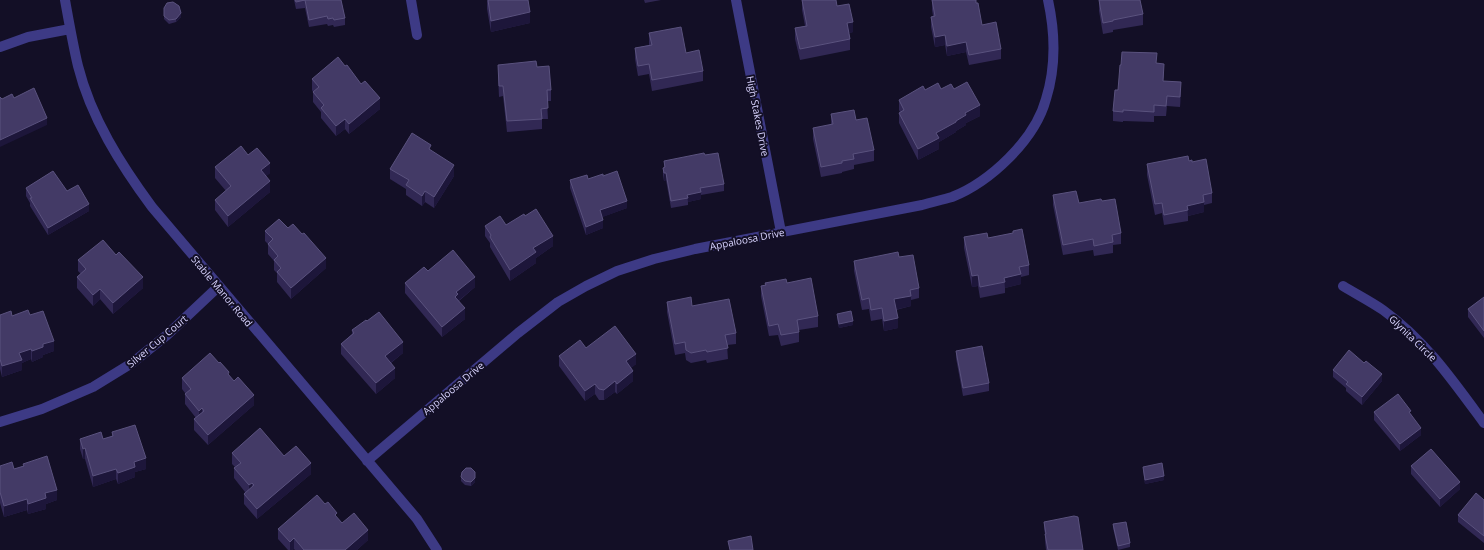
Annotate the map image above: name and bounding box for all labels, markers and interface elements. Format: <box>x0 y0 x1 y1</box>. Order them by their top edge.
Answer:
street label: High Stakes Drive <box>743 75 773 158</box>
street label: Appaloosa Drive <box>708 225 786 253</box>
street label: Stable Manor Road <box>188 253 256 329</box>
street label: Silver Cup Court <box>124 311 191 370</box>
street label: Glynita Circle <box>1386 312 1440 364</box>
street label: Appaloosa Drive <box>419 358 487 418</box>

